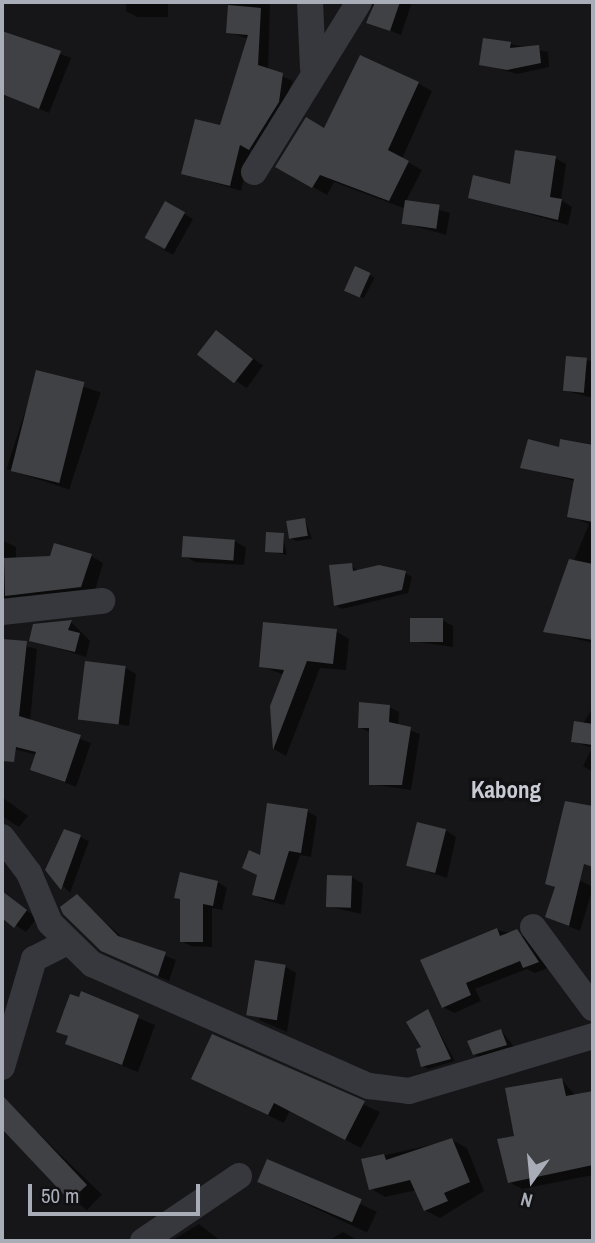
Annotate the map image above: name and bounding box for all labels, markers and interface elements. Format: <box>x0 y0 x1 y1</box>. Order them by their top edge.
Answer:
district label: Kabong <box>471 776 541 804</box>
north arrow <box>497 1145 567 1215</box>
scale bar <box>32 1170 203 1214</box>
text: 50 m <box>41 1181 79 1210</box>
text: N <box>518 1186 535 1214</box>

